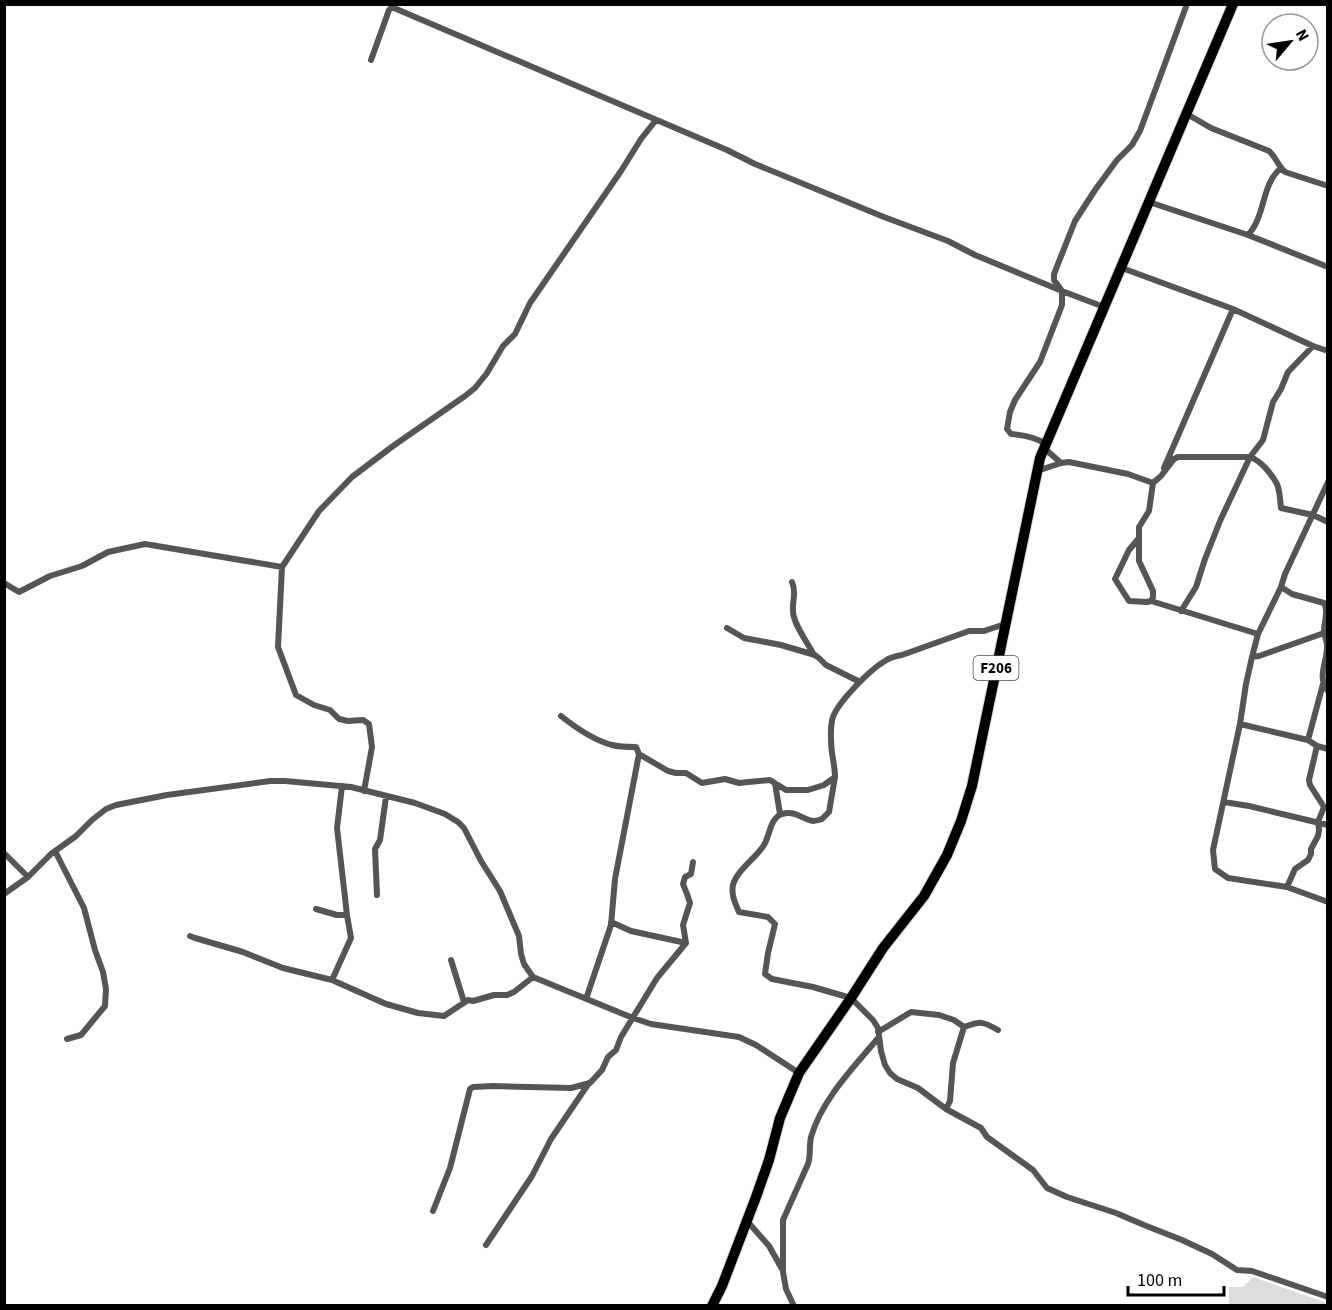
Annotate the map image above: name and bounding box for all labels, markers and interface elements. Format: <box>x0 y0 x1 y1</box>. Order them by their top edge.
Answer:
north arrow <box>1260 12 1320 72</box>
text: N <box>1290 25 1314 45</box>
road number: F206 <box>974 656 1018 680</box>
scale bar <box>1128 1259 1224 1297</box>
text: 100 m <box>1137 1268 1182 1293</box>

